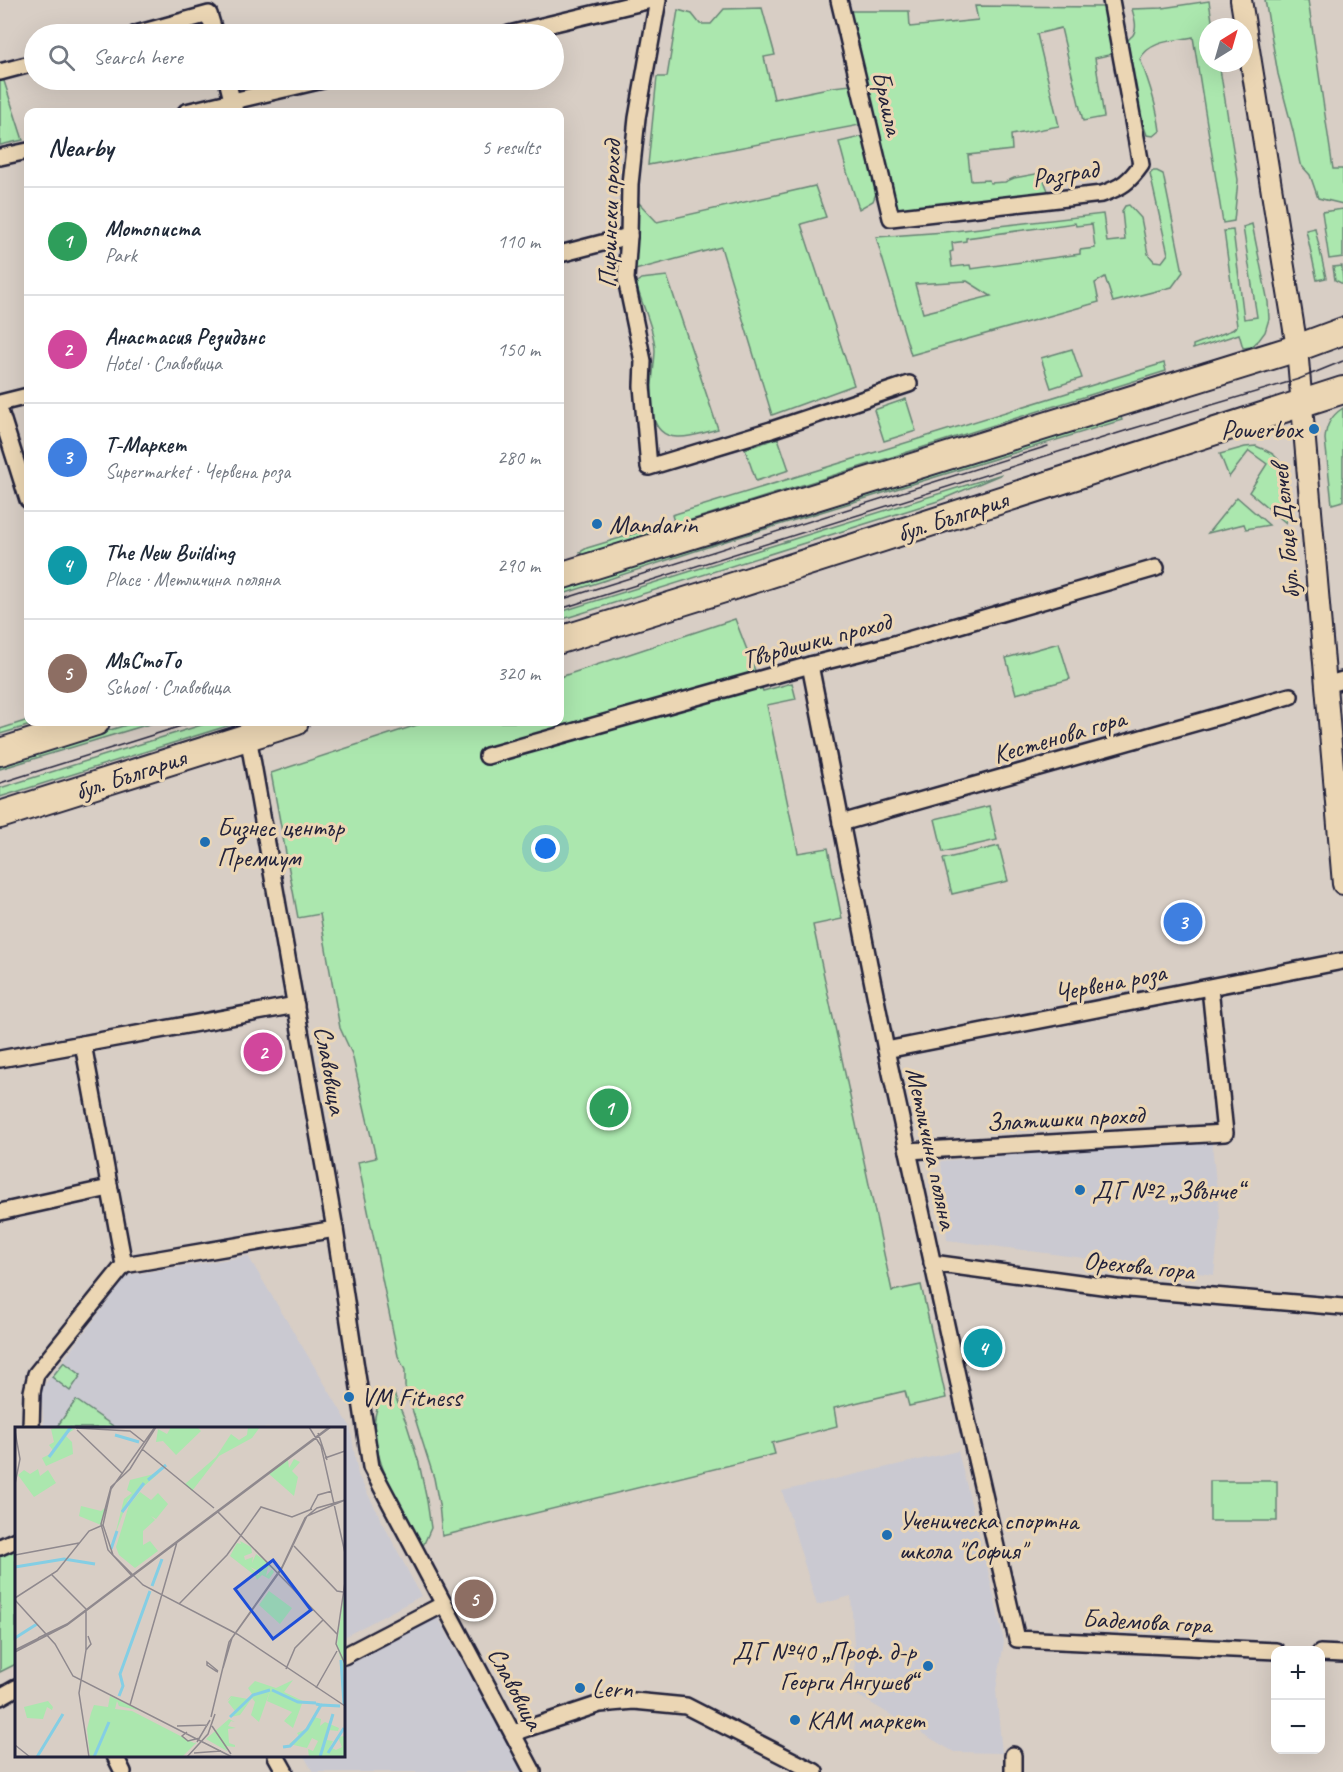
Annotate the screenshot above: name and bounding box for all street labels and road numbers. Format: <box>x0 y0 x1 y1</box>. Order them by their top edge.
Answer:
street label: Браила <box>864 68 911 141</box>
street label: Пирински проход <box>590 137 629 288</box>
street label: Разград <box>1030 152 1103 195</box>
street label: бул. Гоце Делчев <box>1263 457 1308 600</box>
street label: бул. България <box>892 482 1014 550</box>
street label: Твърдишки проход <box>738 604 897 676</box>
street label: Кестенова гора <box>989 701 1131 771</box>
street label: бул. България <box>70 740 192 808</box>
street label: Червена роза <box>1052 955 1170 1009</box>
street label: Славовица <box>307 1023 355 1118</box>
street label: Метличина поляна <box>898 1064 965 1234</box>
street label: Златишки проход <box>985 1098 1147 1139</box>
street label: Орехова гора <box>1082 1243 1197 1288</box>
street label: Бадемова гора <box>1082 1602 1215 1641</box>
street label: Славовица <box>480 1641 552 1737</box>

